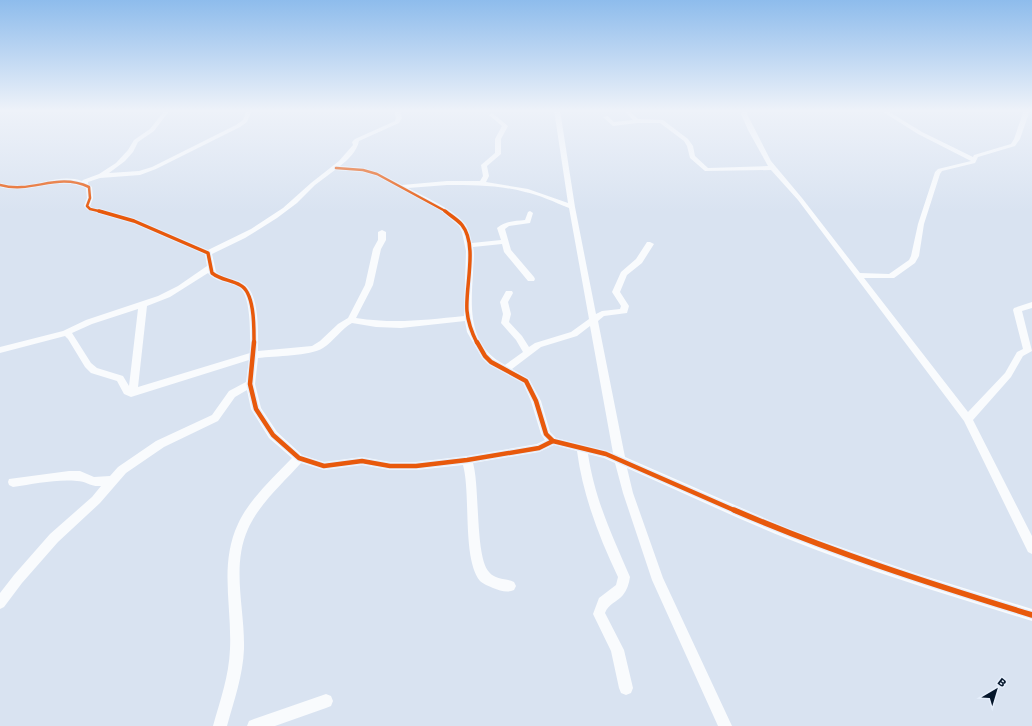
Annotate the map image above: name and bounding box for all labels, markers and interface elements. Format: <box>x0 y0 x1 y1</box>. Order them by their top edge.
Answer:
north arrow <box>976 670 1016 710</box>
text: B <box>995 675 1009 690</box>

